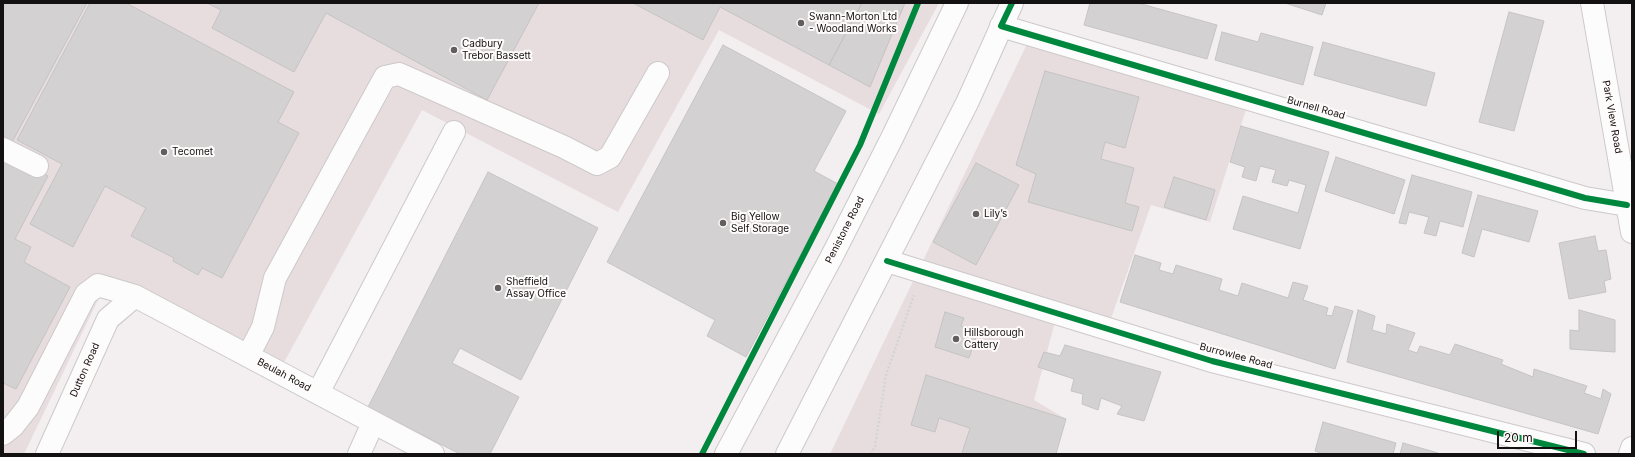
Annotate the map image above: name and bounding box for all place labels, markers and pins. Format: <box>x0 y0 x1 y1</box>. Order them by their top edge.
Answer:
place label: Swann-Morton Ltd - Woodland Works <box>809 11 897 34</box>
marker: Swann-Morton Ltd - Woodland Works <box>796 18 806 28</box>
place label: Cadbury Trebor Bassett <box>462 38 531 62</box>
marker: Cadbury Trebor Bassett <box>449 45 459 55</box>
place label: Tecomet <box>172 146 213 158</box>
marker: Tecomet <box>159 147 169 157</box>
place label: Lily’s <box>984 208 1007 220</box>
marker: Lily’s <box>971 209 981 219</box>
place label: Big Yellow Self Storage <box>731 211 789 234</box>
marker: Big Yellow Self Storage <box>718 218 728 228</box>
place label: Sheffield Assay Office <box>506 276 566 300</box>
marker: Sheffield Assay Office <box>493 283 503 293</box>
place label: Hillsborough Cattery <box>964 327 1024 350</box>
marker: Hillsborough Cattery <box>951 334 961 344</box>

